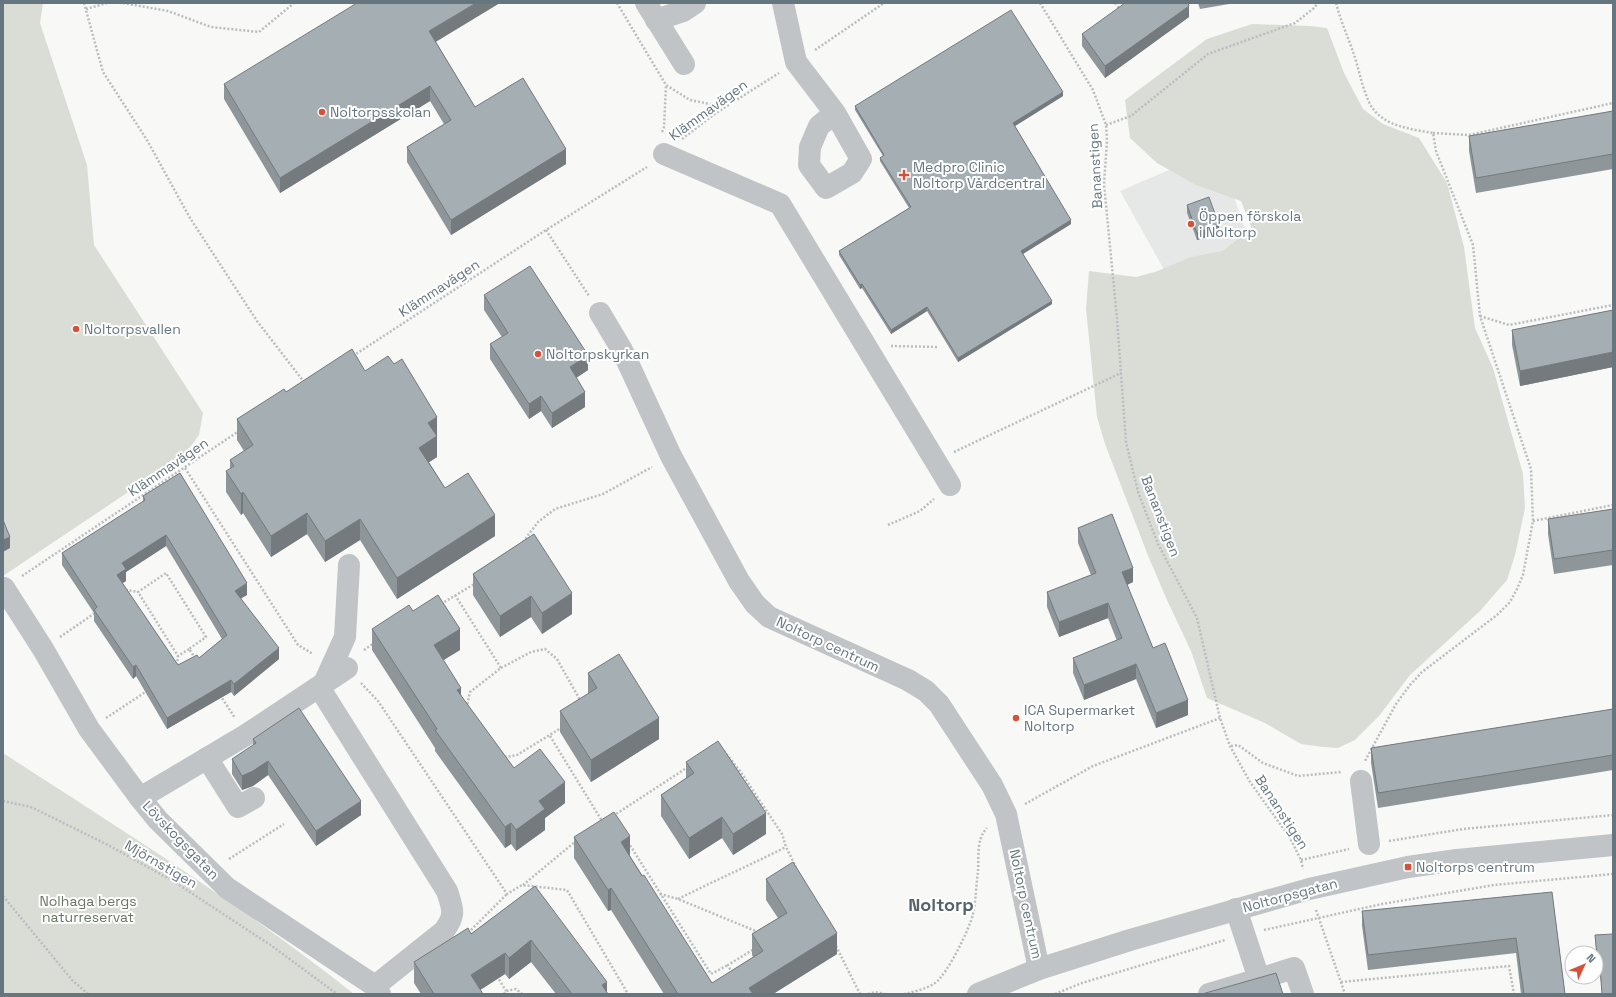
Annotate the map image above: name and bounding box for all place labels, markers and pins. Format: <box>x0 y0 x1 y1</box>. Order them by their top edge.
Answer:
place label: Noltorpsskolan <box>330 103 431 121</box>
marker: Noltorpsskolan <box>317 107 327 117</box>
place label: Medpro Clinic Noltorp Vårdcentral <box>913 158 1045 192</box>
marker: Medpro Clinic Noltorp Vårdcentral <box>898 169 910 181</box>
place label: Öppen förskola i Noltorp <box>1199 207 1301 241</box>
marker: Öppen förskola i Noltorp <box>1186 219 1196 229</box>
place label: Noltorpsvallen <box>84 320 181 338</box>
marker: Noltorpsvallen <box>71 324 81 334</box>
place label: Noltorpskyrkan <box>546 345 649 363</box>
marker: Noltorpskyrkan <box>533 349 543 359</box>
place label: ICA Supermarket Noltorp <box>1024 701 1135 735</box>
marker: ICA Supermarket Noltorp <box>1011 713 1021 723</box>
place label: Noltorps centrum <box>1416 858 1535 876</box>
marker: Noltorps centrum <box>1403 862 1413 872</box>

